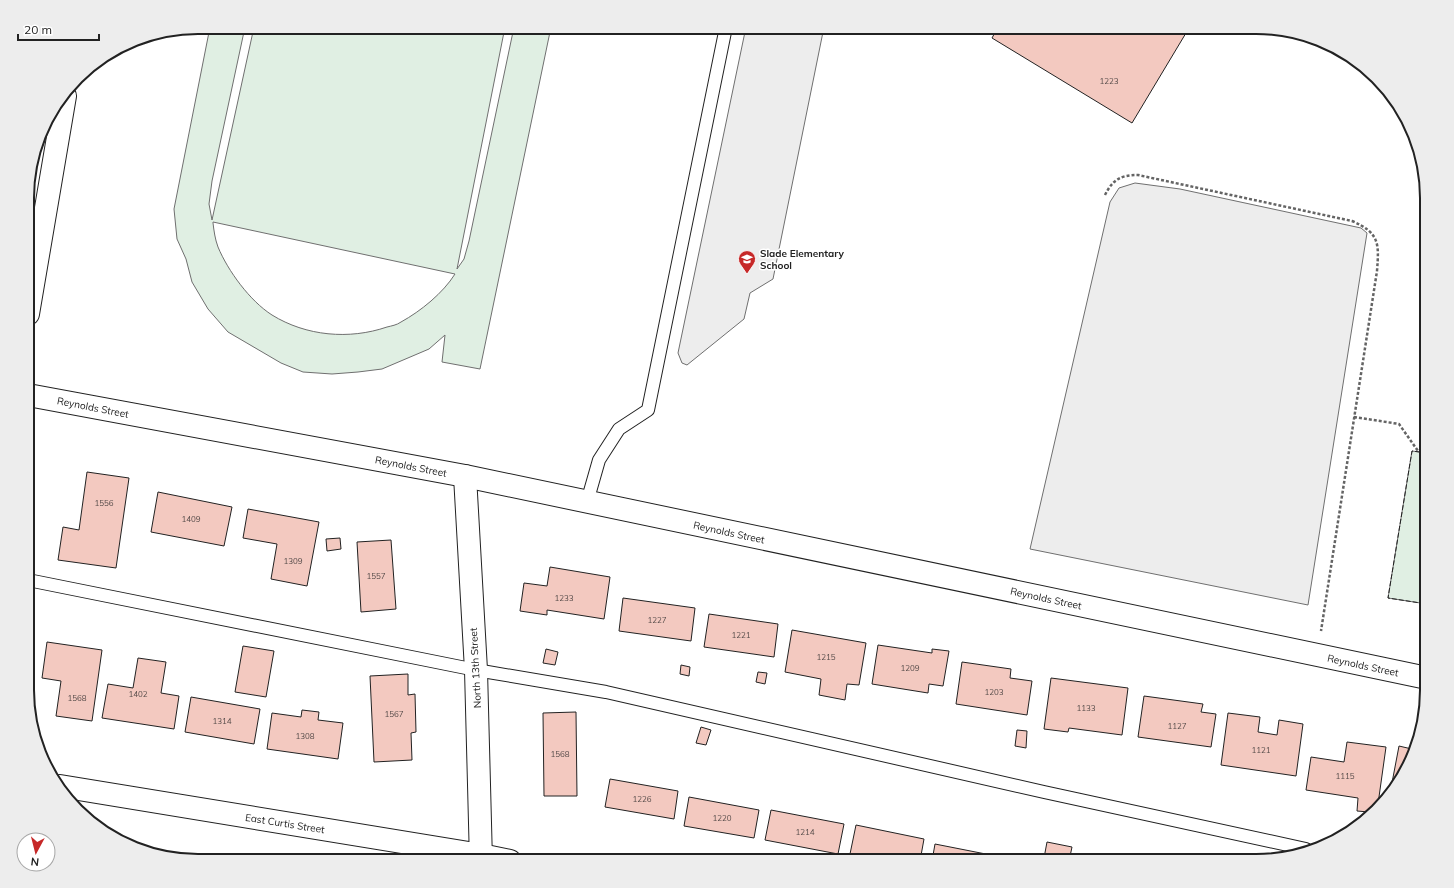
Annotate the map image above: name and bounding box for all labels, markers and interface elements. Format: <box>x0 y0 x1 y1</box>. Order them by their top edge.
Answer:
scale bar <box>18 16 99 42</box>
text: 20 m <box>24 22 52 37</box>
house number: 1223 <box>1099 76 1119 86</box>
place label: Slade Elementary School <box>760 247 844 272</box>
school or university icon: Slade Elementary School <box>737 249 757 274</box>
street label: Reynolds Street <box>56 394 130 421</box>
street label: Reynolds Street <box>374 453 448 480</box>
house number: 1556 <box>94 498 114 508</box>
house number: 1409 <box>181 514 201 524</box>
street label: Reynolds Street <box>692 519 766 547</box>
house number: 1309 <box>283 556 303 566</box>
house number: 1557 <box>366 571 386 581</box>
street label: Reynolds Street <box>1009 585 1083 613</box>
house number: 1233 <box>554 593 574 603</box>
house number: 1227 <box>647 615 667 625</box>
street label: North 13th Street <box>467 627 484 709</box>
house number: 1221 <box>731 630 751 640</box>
house number: 1215 <box>816 652 836 662</box>
street label: Reynolds Street <box>1326 652 1400 680</box>
house number: 1209 <box>900 663 920 673</box>
house number: 1203 <box>984 687 1004 697</box>
house number: 1402 <box>128 689 148 699</box>
house number: 1568 <box>67 693 87 703</box>
house number: 1133 <box>1076 703 1096 713</box>
house number: 1567 <box>384 709 404 719</box>
house number: 1314 <box>212 716 232 726</box>
house number: 1127 <box>1167 721 1187 731</box>
house number: 1308 <box>295 731 315 741</box>
house number: 1121 <box>1251 745 1271 755</box>
house number: 1568 <box>550 749 570 759</box>
house number: 1115 <box>1335 771 1355 781</box>
house number: 1226 <box>632 794 652 804</box>
street label: East Curtis Street <box>244 811 326 836</box>
house number: 1220 <box>712 813 732 823</box>
house number: 1214 <box>795 827 815 837</box>
north arrow <box>16 832 56 872</box>
text: N <box>30 854 40 869</box>

